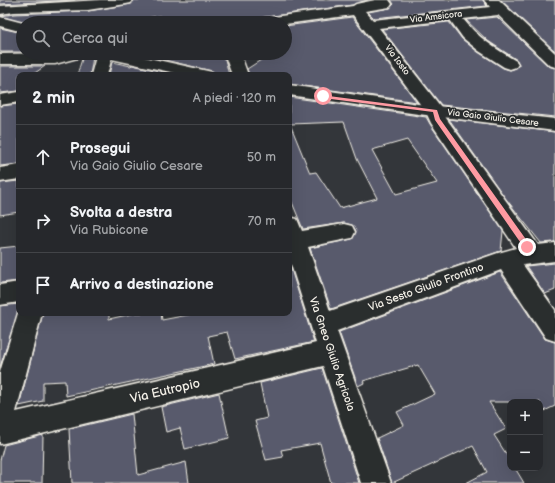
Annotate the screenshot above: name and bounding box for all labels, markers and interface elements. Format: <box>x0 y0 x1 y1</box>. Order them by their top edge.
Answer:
street label: Via Amsicora <box>409 8 463 26</box>
search box <box>16 16 292 60</box>
icon: search <box>30 27 52 49</box>
text: Cerca qui <box>62 29 128 48</box>
street label: Via Iosto <box>382 43 412 77</box>
route start <box>314 87 332 105</box>
text: 2 min <box>32 88 75 108</box>
text: A piedi · 120 m <box>193 90 276 106</box>
street label: Via Gaio Giulio Cesare <box>447 107 540 129</box>
text: Prosegui <box>70 139 130 158</box>
icon: ahead <box>32 146 54 168</box>
text: 50 m <box>247 149 276 165</box>
text: Via Gaio Giulio Cesare <box>70 158 203 174</box>
text: Svolta a destra <box>70 203 172 222</box>
icon: right <box>32 210 54 232</box>
text: 70 m <box>248 213 276 229</box>
text: Via Rubicone <box>70 222 148 238</box>
route end <box>518 238 536 256</box>
street label: Via Sesto Giulio Frontino <box>367 260 485 314</box>
icon: arrive <box>32 274 54 296</box>
text: Arrivo a destinazione <box>70 275 214 294</box>
street label: Via Gneo Giulio Agricola <box>306 295 358 413</box>
street label: Via Eutropio <box>129 375 201 407</box>
map controls <box>507 399 543 471</box>
button: + <box>507 399 543 435</box>
button: − <box>507 435 543 471</box>

